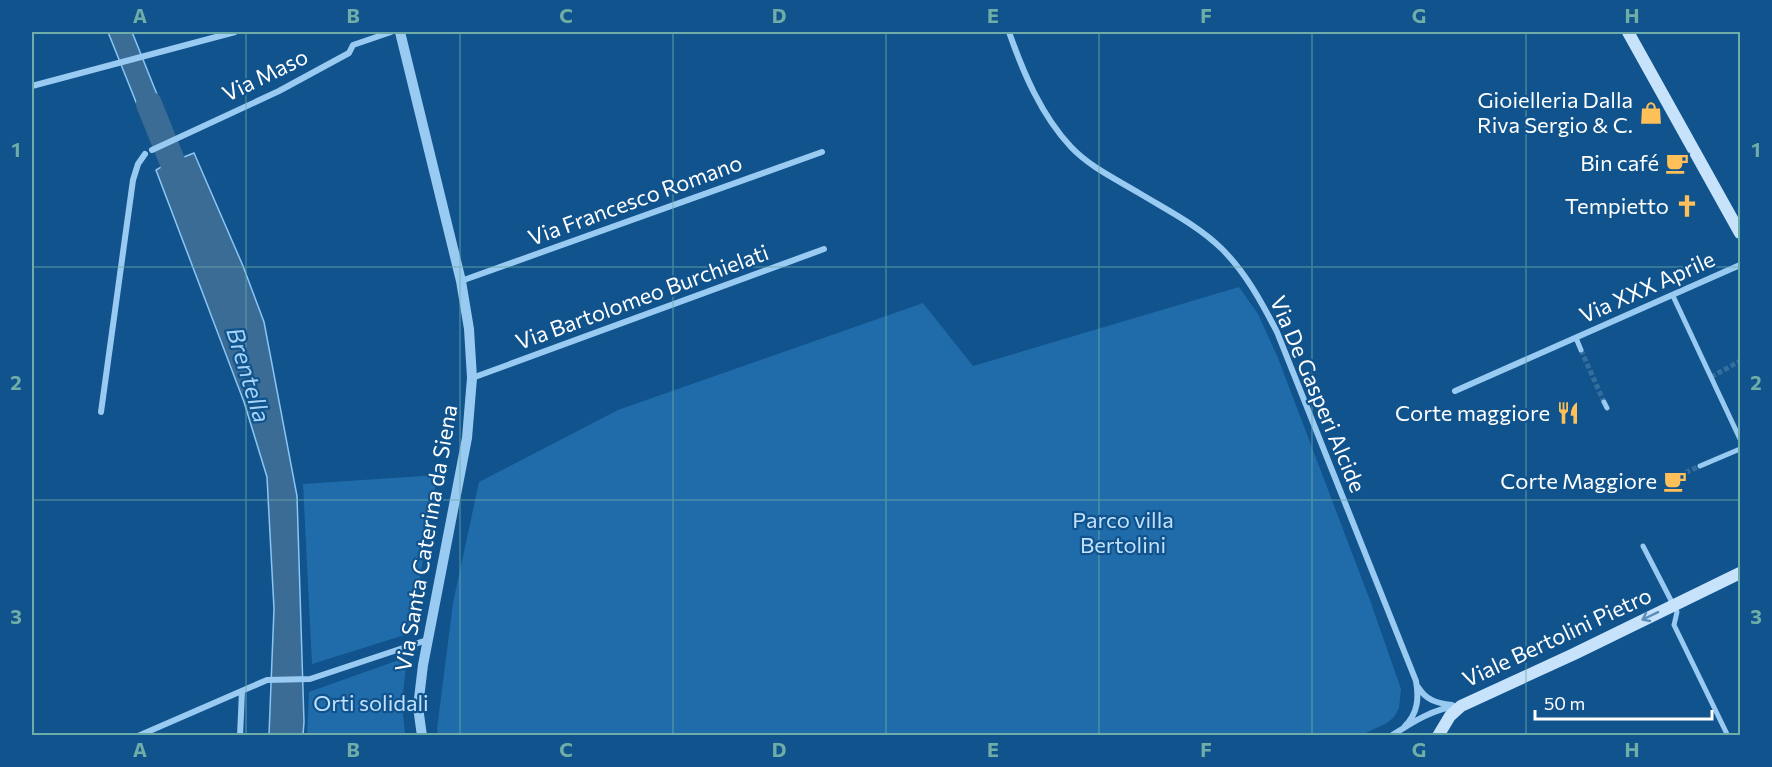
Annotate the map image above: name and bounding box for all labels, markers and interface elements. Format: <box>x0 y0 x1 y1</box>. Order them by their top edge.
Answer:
text: A <box>133 3 147 27</box>
text: B <box>346 3 360 27</box>
text: C <box>559 3 573 27</box>
text: D <box>772 3 786 27</box>
text: E <box>987 3 999 27</box>
text: F <box>1200 3 1212 27</box>
text: G <box>1412 3 1426 27</box>
text: H <box>1625 3 1640 27</box>
street label: Via Maso <box>218 42 312 107</box>
place label: Gioielleria Dalla Riva Sergio & C. <box>1477 86 1633 138</box>
shop icon: Gioielleria Dalla Riva Sergio & C. <box>1638 100 1664 126</box>
text: 1 <box>11 137 21 161</box>
text: 1 <box>1751 137 1761 161</box>
street label: Via Francesco Romano <box>524 148 746 251</box>
place label: Bin café <box>1580 149 1659 176</box>
cafe icon: Bin café <box>1664 150 1690 176</box>
place label: Tempietto <box>1565 192 1669 219</box>
church icon: Tempietto <box>1674 193 1700 219</box>
street label: Via Bartolomeo Burchielati <box>512 238 772 355</box>
street label: Via XXX Aprile <box>1575 245 1719 328</box>
street label: Via De Gasperi Alcide <box>1265 291 1372 496</box>
water label: Brentella <box>221 323 278 426</box>
text: 2 <box>10 370 22 394</box>
text: 2 <box>1750 370 1762 394</box>
place label: Corte maggiore <box>1395 399 1550 426</box>
restaurant icon: Corte maggiore <box>1555 400 1581 426</box>
street label: Via Santa Caterina da Siena <box>389 402 462 674</box>
place label: Corte Maggiore <box>1500 467 1657 494</box>
cafe icon: Corte Maggiore <box>1662 468 1688 494</box>
park label: Parco villa Bertolini <box>1072 506 1174 558</box>
street label: Viale Bertolini Pietro <box>1458 581 1656 692</box>
text: 3 <box>10 604 22 628</box>
text: 3 <box>1750 604 1762 628</box>
one-way arrow <box>1641 611 1659 623</box>
scale bar <box>1535 683 1712 721</box>
park label: Orti solidali <box>313 689 429 716</box>
text: 50 m <box>1544 692 1585 714</box>
text: A <box>133 737 147 761</box>
text: B <box>346 737 360 761</box>
text: C <box>559 737 573 761</box>
text: D <box>772 737 786 761</box>
text: E <box>987 737 999 761</box>
text: F <box>1200 737 1212 761</box>
text: G <box>1412 737 1426 761</box>
text: H <box>1625 737 1640 761</box>

